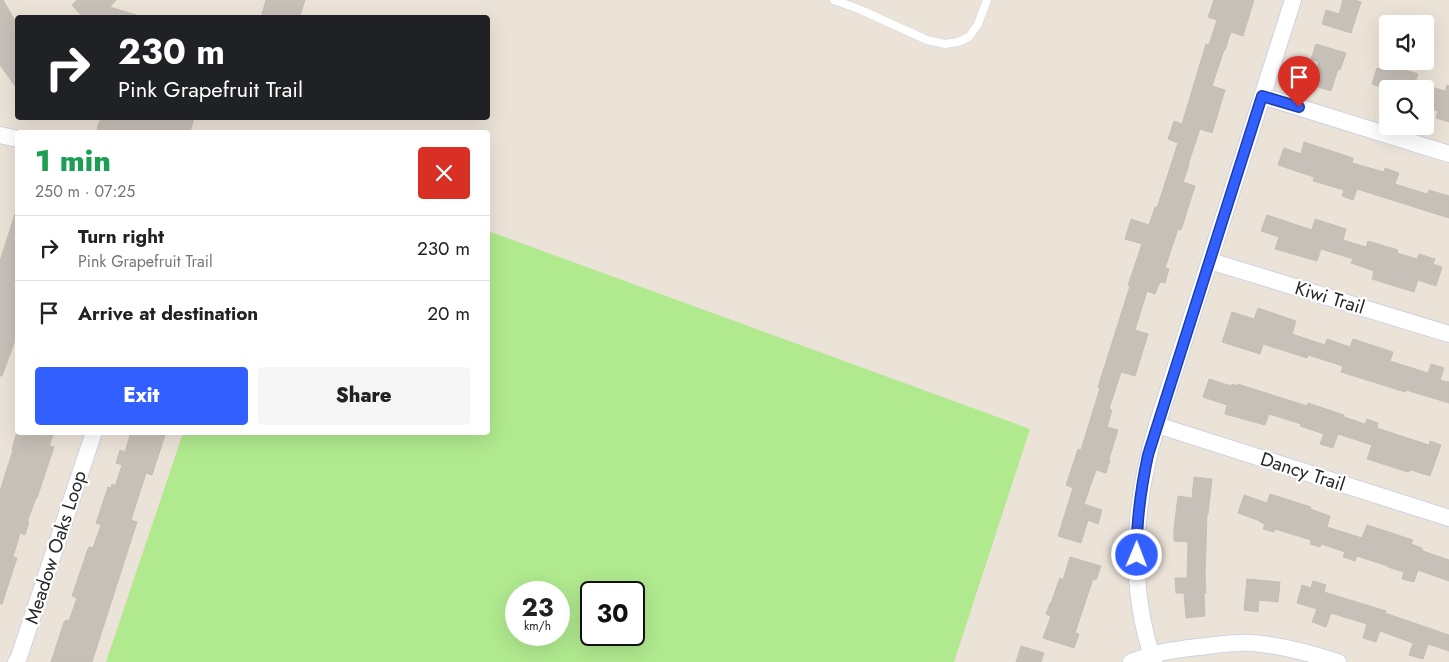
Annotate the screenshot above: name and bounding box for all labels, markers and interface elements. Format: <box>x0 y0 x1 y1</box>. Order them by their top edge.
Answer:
map controls <box>1379 15 1434 135</box>
button: sound <box>1379 15 1434 70</box>
text: 230 m <box>118 27 225 77</box>
icon: right <box>35 35 100 100</box>
pin <box>1278 56 1320 107</box>
icon: arrive <box>1285 63 1313 91</box>
text: Pink Grapefruit Trail <box>118 73 303 105</box>
button: search <box>1379 80 1434 135</box>
text: 1 min <box>35 139 111 182</box>
button: close <box>418 147 470 199</box>
text: 250 m · 07:25 <box>35 180 135 203</box>
text: Turn right <box>78 223 164 250</box>
icon: right <box>35 234 63 262</box>
text: 230 m <box>417 235 470 262</box>
text: Pink Grapefruit Trail <box>78 250 213 273</box>
street label: Kiwi Trail <box>1292 274 1368 321</box>
icon: arrive <box>35 299 63 327</box>
text: Arrive at destination <box>78 300 258 327</box>
text: 20 m <box>427 300 470 327</box>
button: Exit <box>35 367 248 425</box>
button: Share <box>258 367 470 425</box>
street label: Dancy Trail <box>1257 445 1349 498</box>
street label: Meadow Oaks Loop <box>18 467 93 627</box>
position arrow <box>1110 528 1162 580</box>
speed limit sign: 30 <box>580 581 645 646</box>
text: 23 <box>522 589 553 625</box>
text: km/h <box>524 617 551 635</box>

